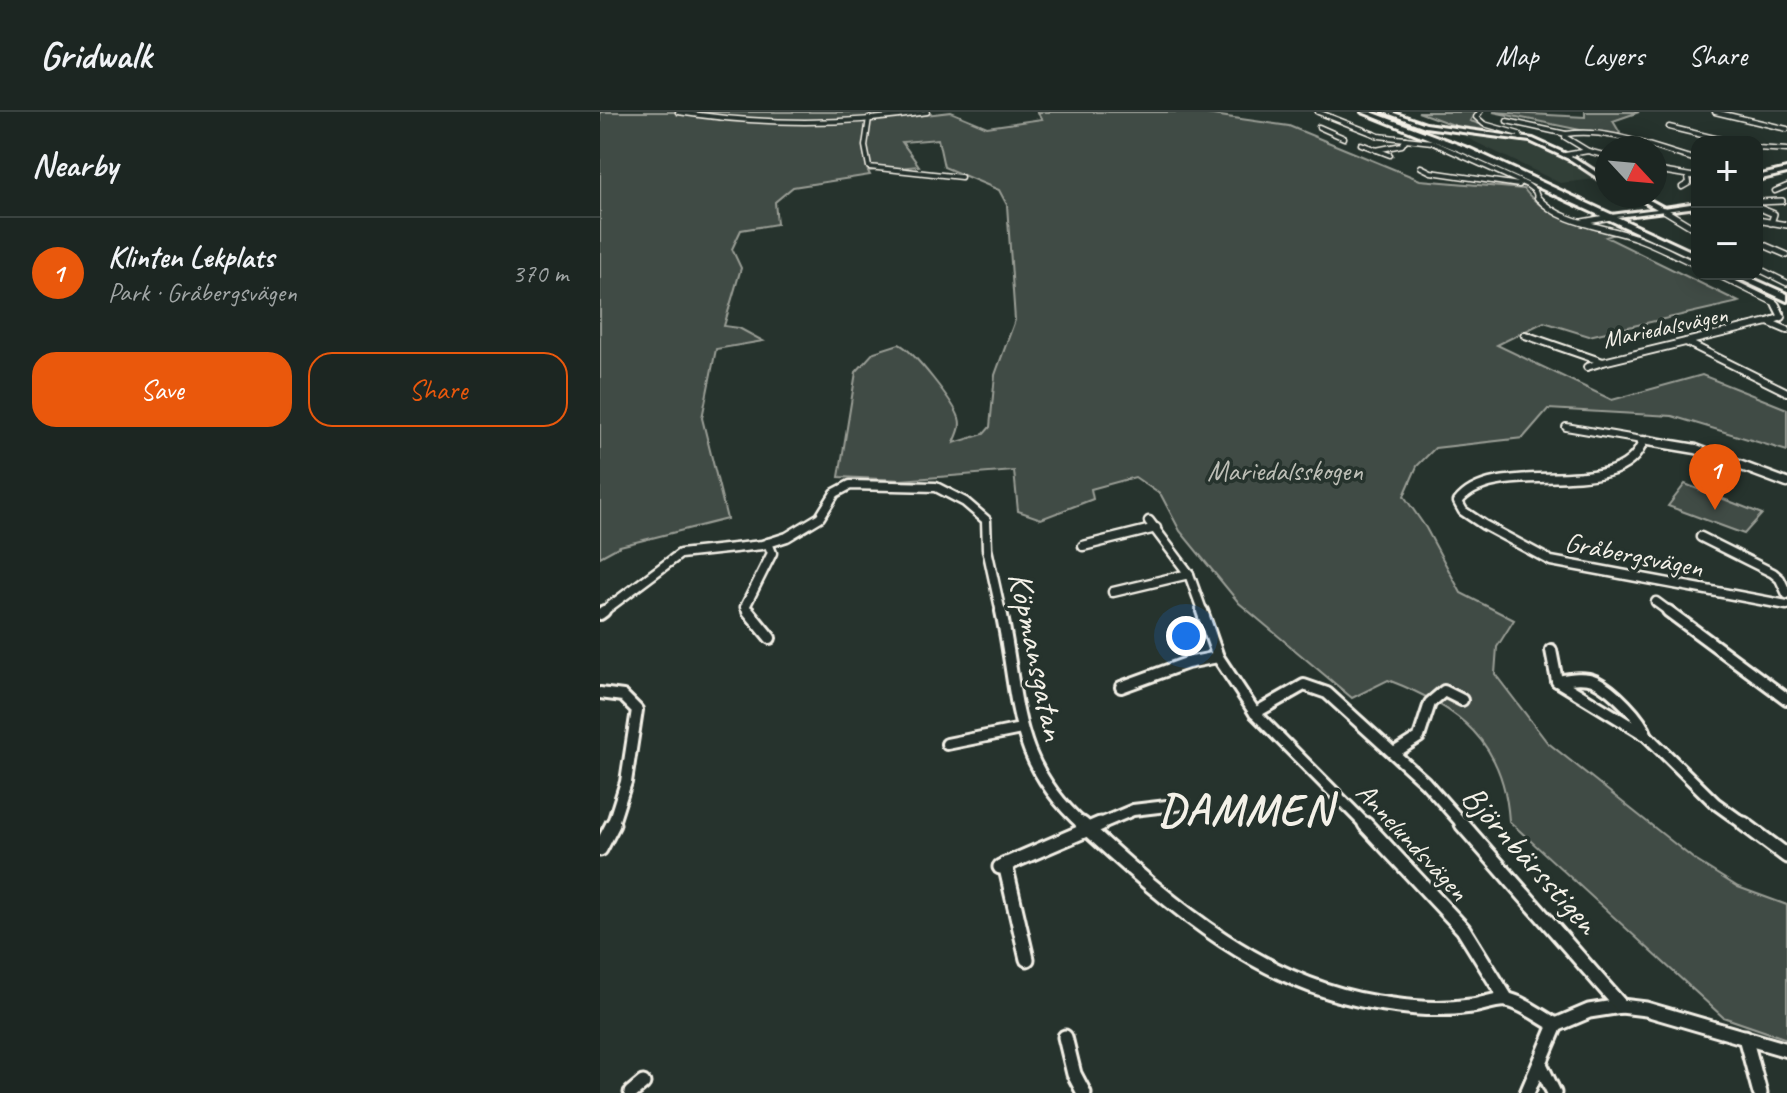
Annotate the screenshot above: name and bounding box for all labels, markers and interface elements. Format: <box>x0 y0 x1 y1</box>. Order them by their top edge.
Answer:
text: Gridwalk <box>40 32 152 79</box>
text: Map <box>1496 38 1539 73</box>
text: Layers <box>1583 38 1644 73</box>
text: Share <box>1688 38 1747 73</box>
north arrow <box>1595 136 1667 208</box>
map controls <box>1691 136 1763 280</box>
button: + <box>1691 136 1763 208</box>
text: Nearby <box>32 143 118 186</box>
button: − <box>1691 208 1763 280</box>
text: Klinten Lekplats <box>108 238 274 276</box>
text: 1 <box>52 257 64 290</box>
text: 370 m <box>512 257 568 290</box>
text: Park · Gråbergsvägen <box>108 276 297 309</box>
street label: Mariedalsvägen <box>1600 299 1730 355</box>
button: Save <box>32 352 292 427</box>
button: Share <box>308 352 568 427</box>
pin: 1 <box>1689 444 1741 510</box>
park label: Mariedalsskogen <box>1207 453 1363 488</box>
street label: Gråbergsvägen <box>1562 524 1706 585</box>
street label: Köpmansgatan <box>999 568 1077 746</box>
your location <box>1166 616 1206 656</box>
street label: Annelundsvägen <box>1349 775 1477 908</box>
street label: Björnbärsstigen <box>1452 776 1610 944</box>
district label: DAMMEN <box>1158 782 1338 837</box>

